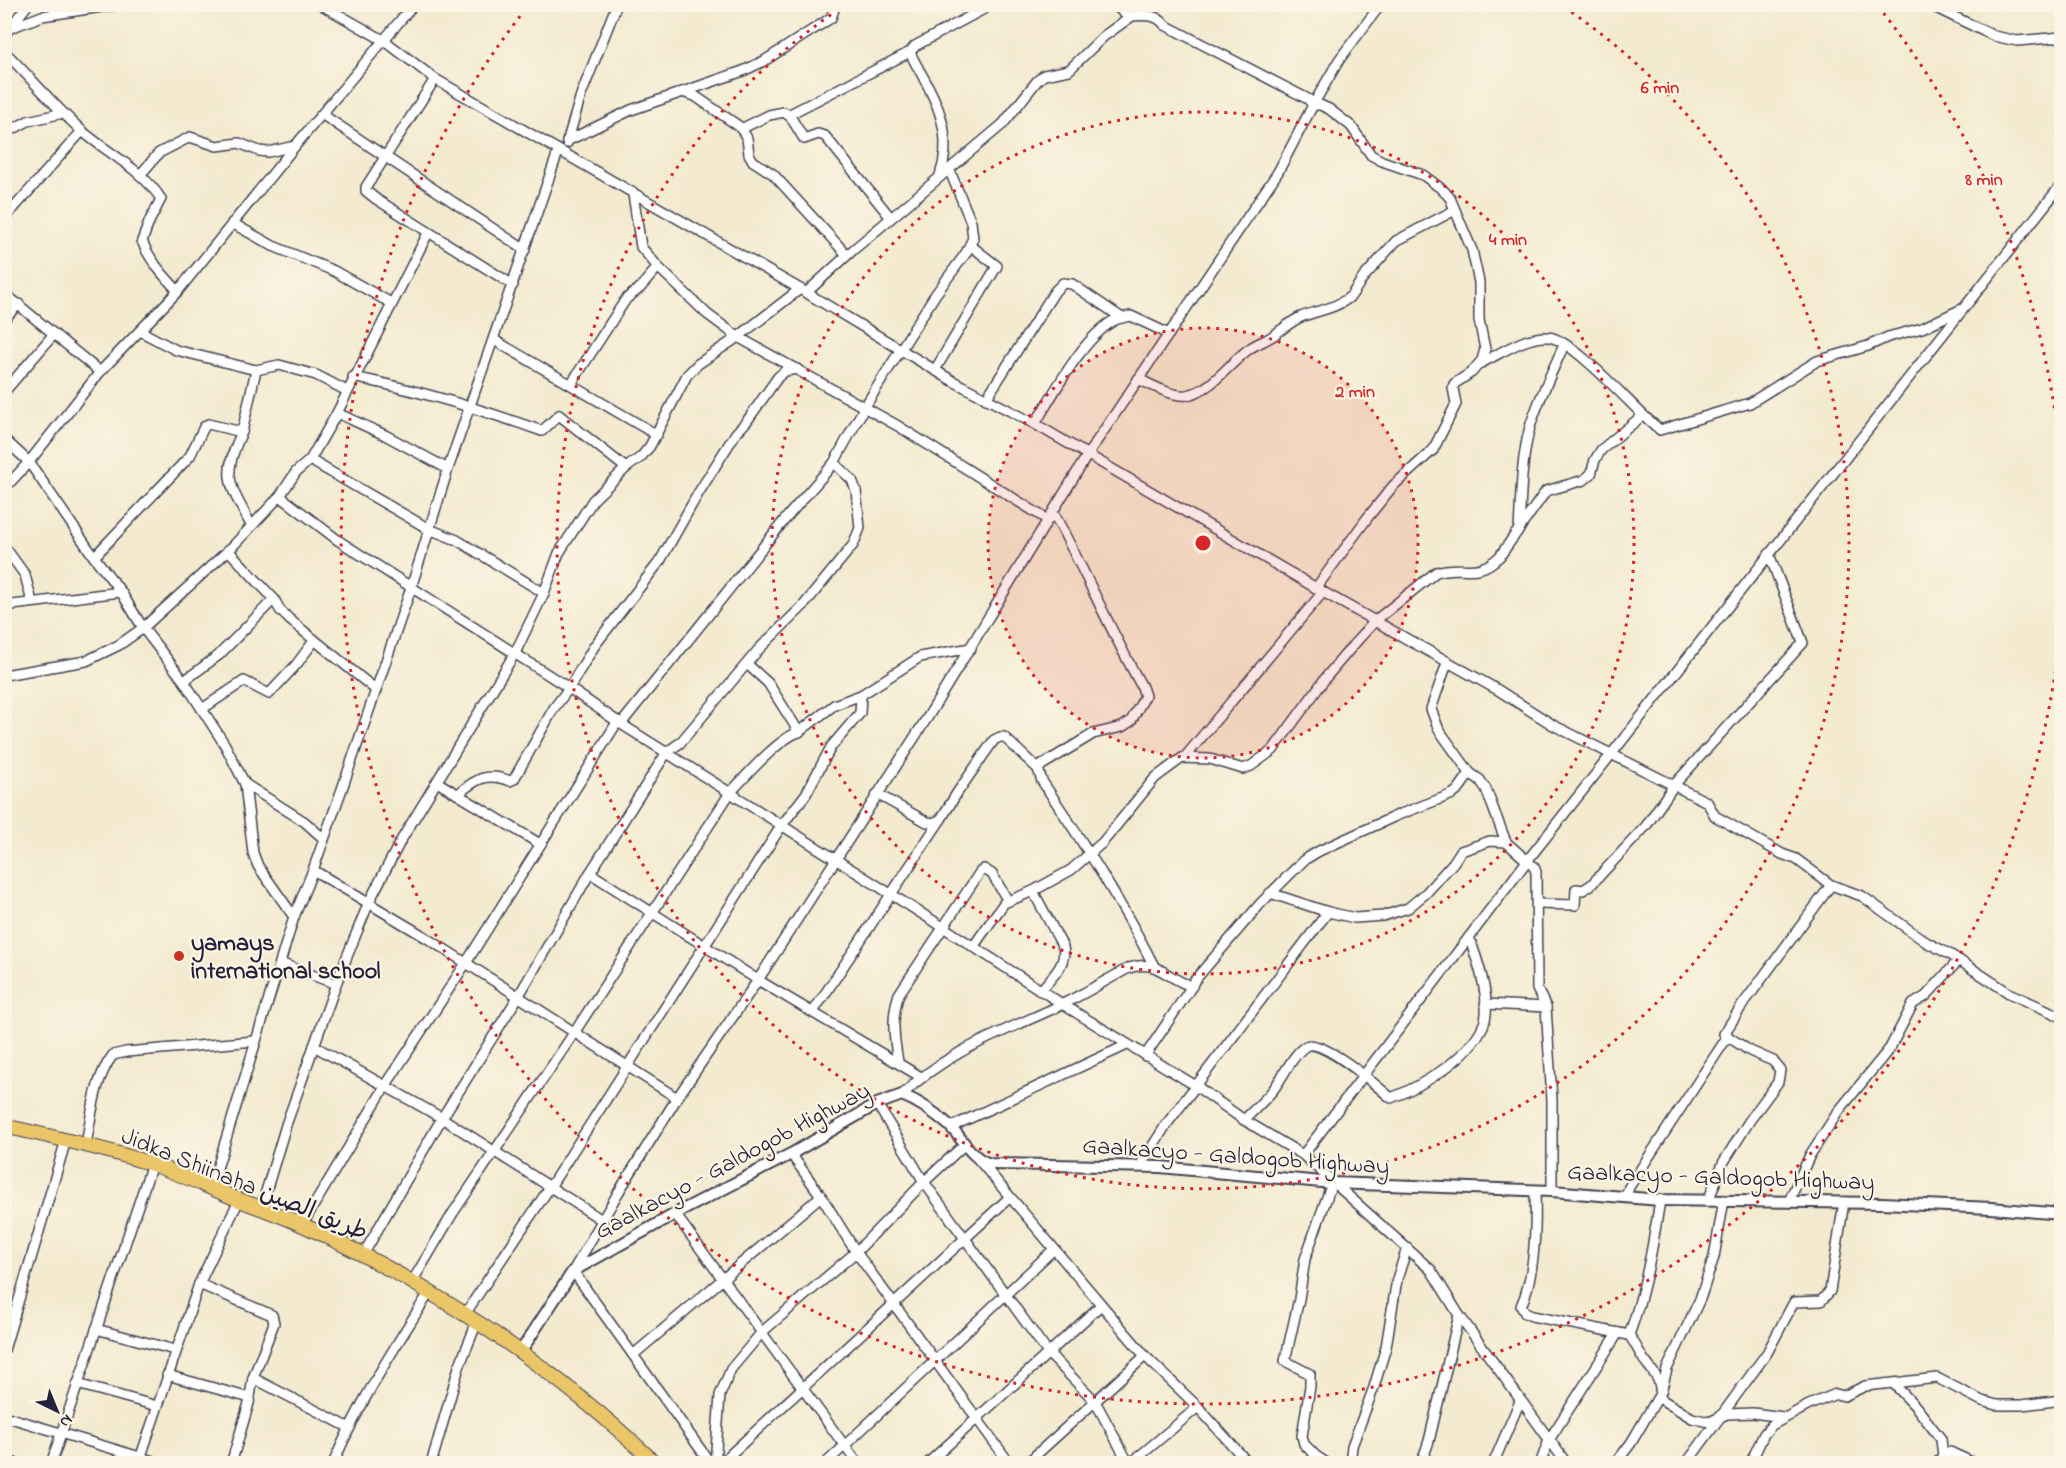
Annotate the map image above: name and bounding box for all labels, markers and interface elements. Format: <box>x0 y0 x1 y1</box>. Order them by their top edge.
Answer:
text: 6 min <box>1641 76 1679 102</box>
text: 8 min <box>1964 168 2003 194</box>
text: 4 min <box>1489 228 1527 254</box>
text: 2 min <box>1334 380 1375 406</box>
centre of rings <box>1193 533 1213 553</box>
place label: yamays international school <box>191 927 380 990</box>
marker: yamays international school <box>172 949 186 963</box>
street label: Gaalkacyo - Galdogob Highway <box>589 1075 878 1251</box>
street label: Jidka Shiinaha طريق الصين <box>116 1120 373 1251</box>
street label: Gaalkacyo - Galdogob Highway <box>1081 1129 1390 1187</box>
street label: Gaalkacyo - Galdogob Highway <box>1567 1156 1875 1202</box>
north arrow <box>27 1381 87 1441</box>
text: N <box>54 1408 78 1433</box>

